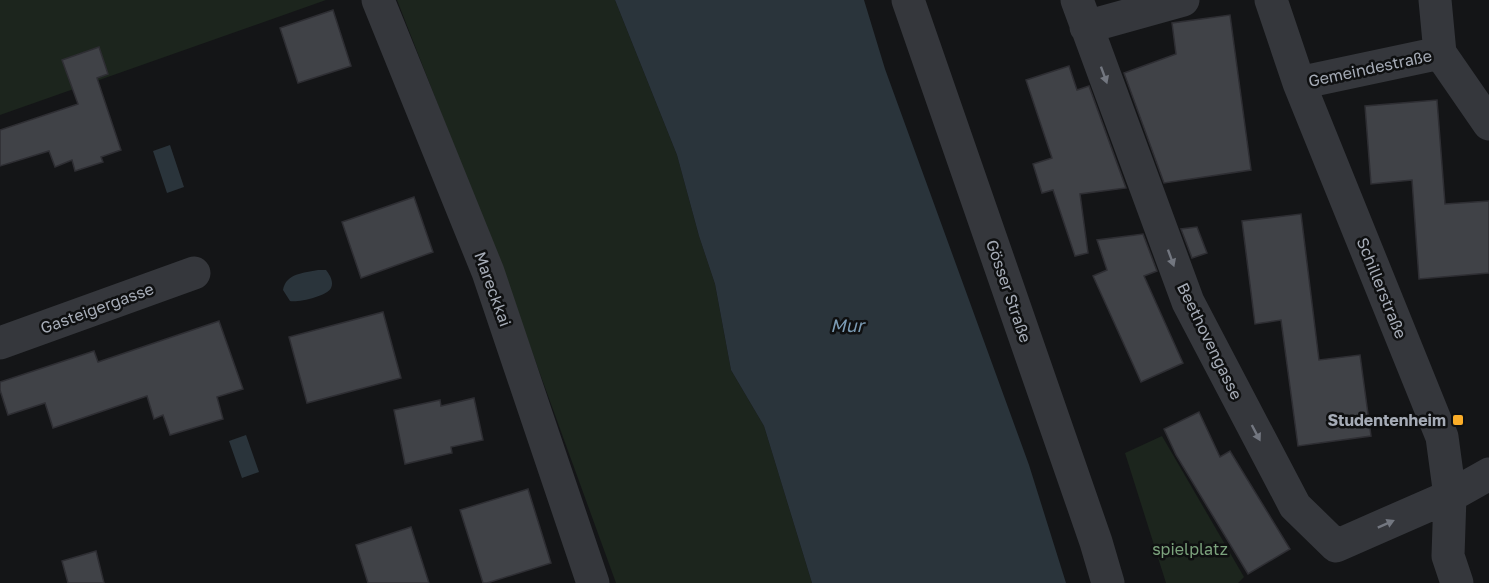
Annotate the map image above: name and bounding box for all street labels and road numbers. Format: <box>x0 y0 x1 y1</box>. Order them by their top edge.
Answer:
street label: Gemeindestraße <box>1306 45 1434 91</box>
street label: Schillerstraße <box>1353 235 1411 341</box>
street label: Gösser Straße <box>982 237 1036 345</box>
street label: Mareckkai <box>470 249 516 329</box>
street label: Gasteigergasse <box>38 278 156 338</box>
street label: Beethovengasse <box>1173 279 1247 403</box>

